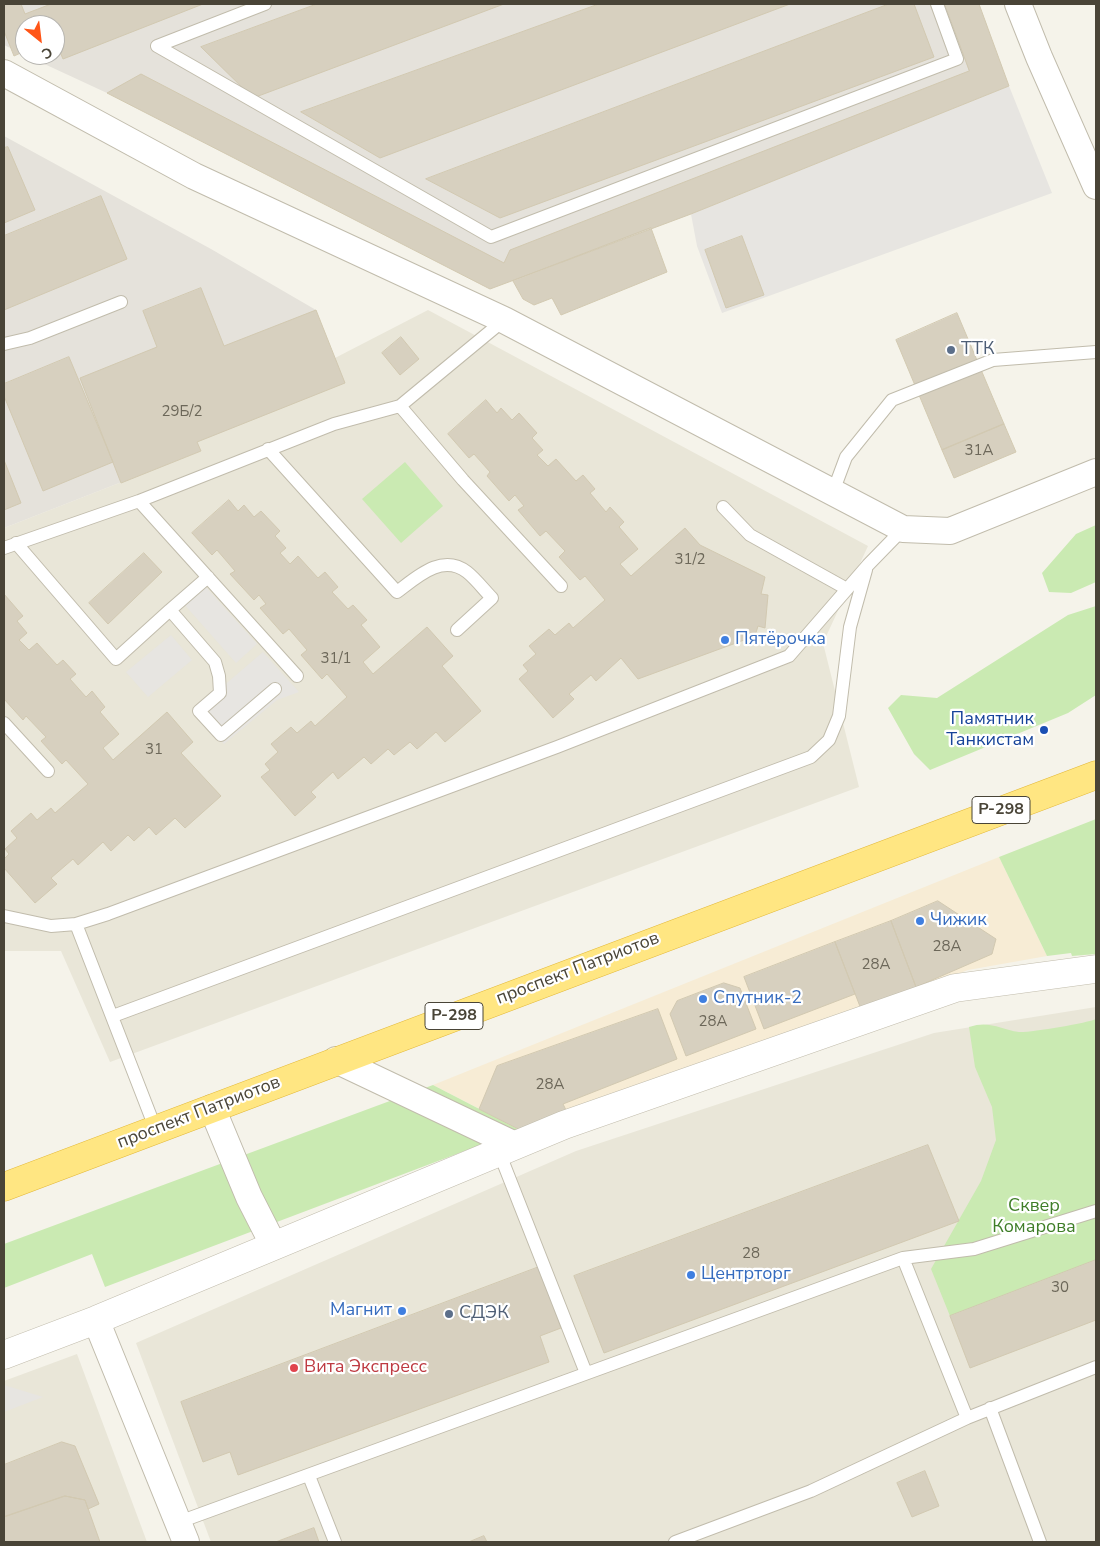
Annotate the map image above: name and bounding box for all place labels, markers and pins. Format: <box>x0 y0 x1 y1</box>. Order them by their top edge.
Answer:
place label: ТТК <box>961 339 994 361</box>
marker: ТТК <box>945 344 957 356</box>
place label: Пятёрочка <box>735 629 826 651</box>
marker: Пятёрочка <box>719 634 731 646</box>
place label: Памятник Танкистам <box>946 709 1034 752</box>
marker: Памятник Танкистам <box>1038 724 1050 736</box>
place label: Чижик <box>930 910 987 932</box>
marker: Чижик <box>914 915 926 927</box>
place label: Спутник-2 <box>713 988 802 1010</box>
marker: Спутник-2 <box>697 993 709 1005</box>
place label: Центрторг <box>701 1264 791 1286</box>
marker: Центрторг <box>685 1269 697 1281</box>
place label: Магнит <box>330 1300 392 1322</box>
place label: СДЭК <box>459 1303 509 1325</box>
marker: Магнит <box>396 1305 408 1317</box>
marker: СДЭК <box>443 1308 455 1320</box>
place label: Вита Экспресс <box>304 1357 427 1379</box>
marker: Вита Экспресс <box>288 1362 300 1374</box>

